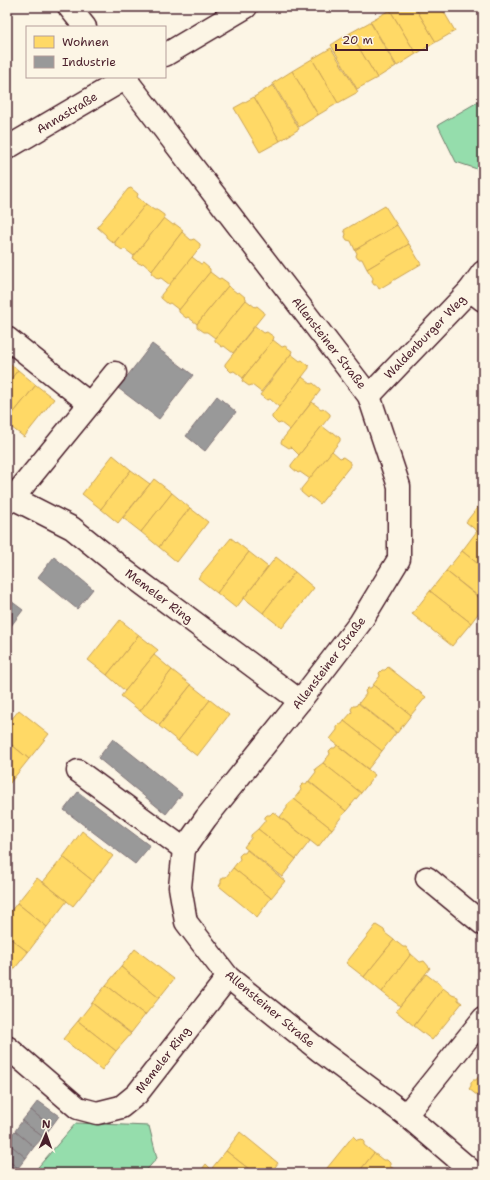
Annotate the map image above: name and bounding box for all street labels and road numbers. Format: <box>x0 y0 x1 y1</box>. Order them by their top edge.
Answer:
street label: Annastraße <box>33 88 101 138</box>
street label: Waldenburger Weg <box>381 291 469 383</box>
street label: Allensteiner Straße <box>288 294 370 392</box>
street label: Memeler Ring <box>122 565 196 627</box>
street label: Allensteiner Straße <box>289 613 369 713</box>
street label: Allensteiner Straße <box>222 967 318 1051</box>
street label: Memeler Ring <box>132 1023 194 1097</box>

